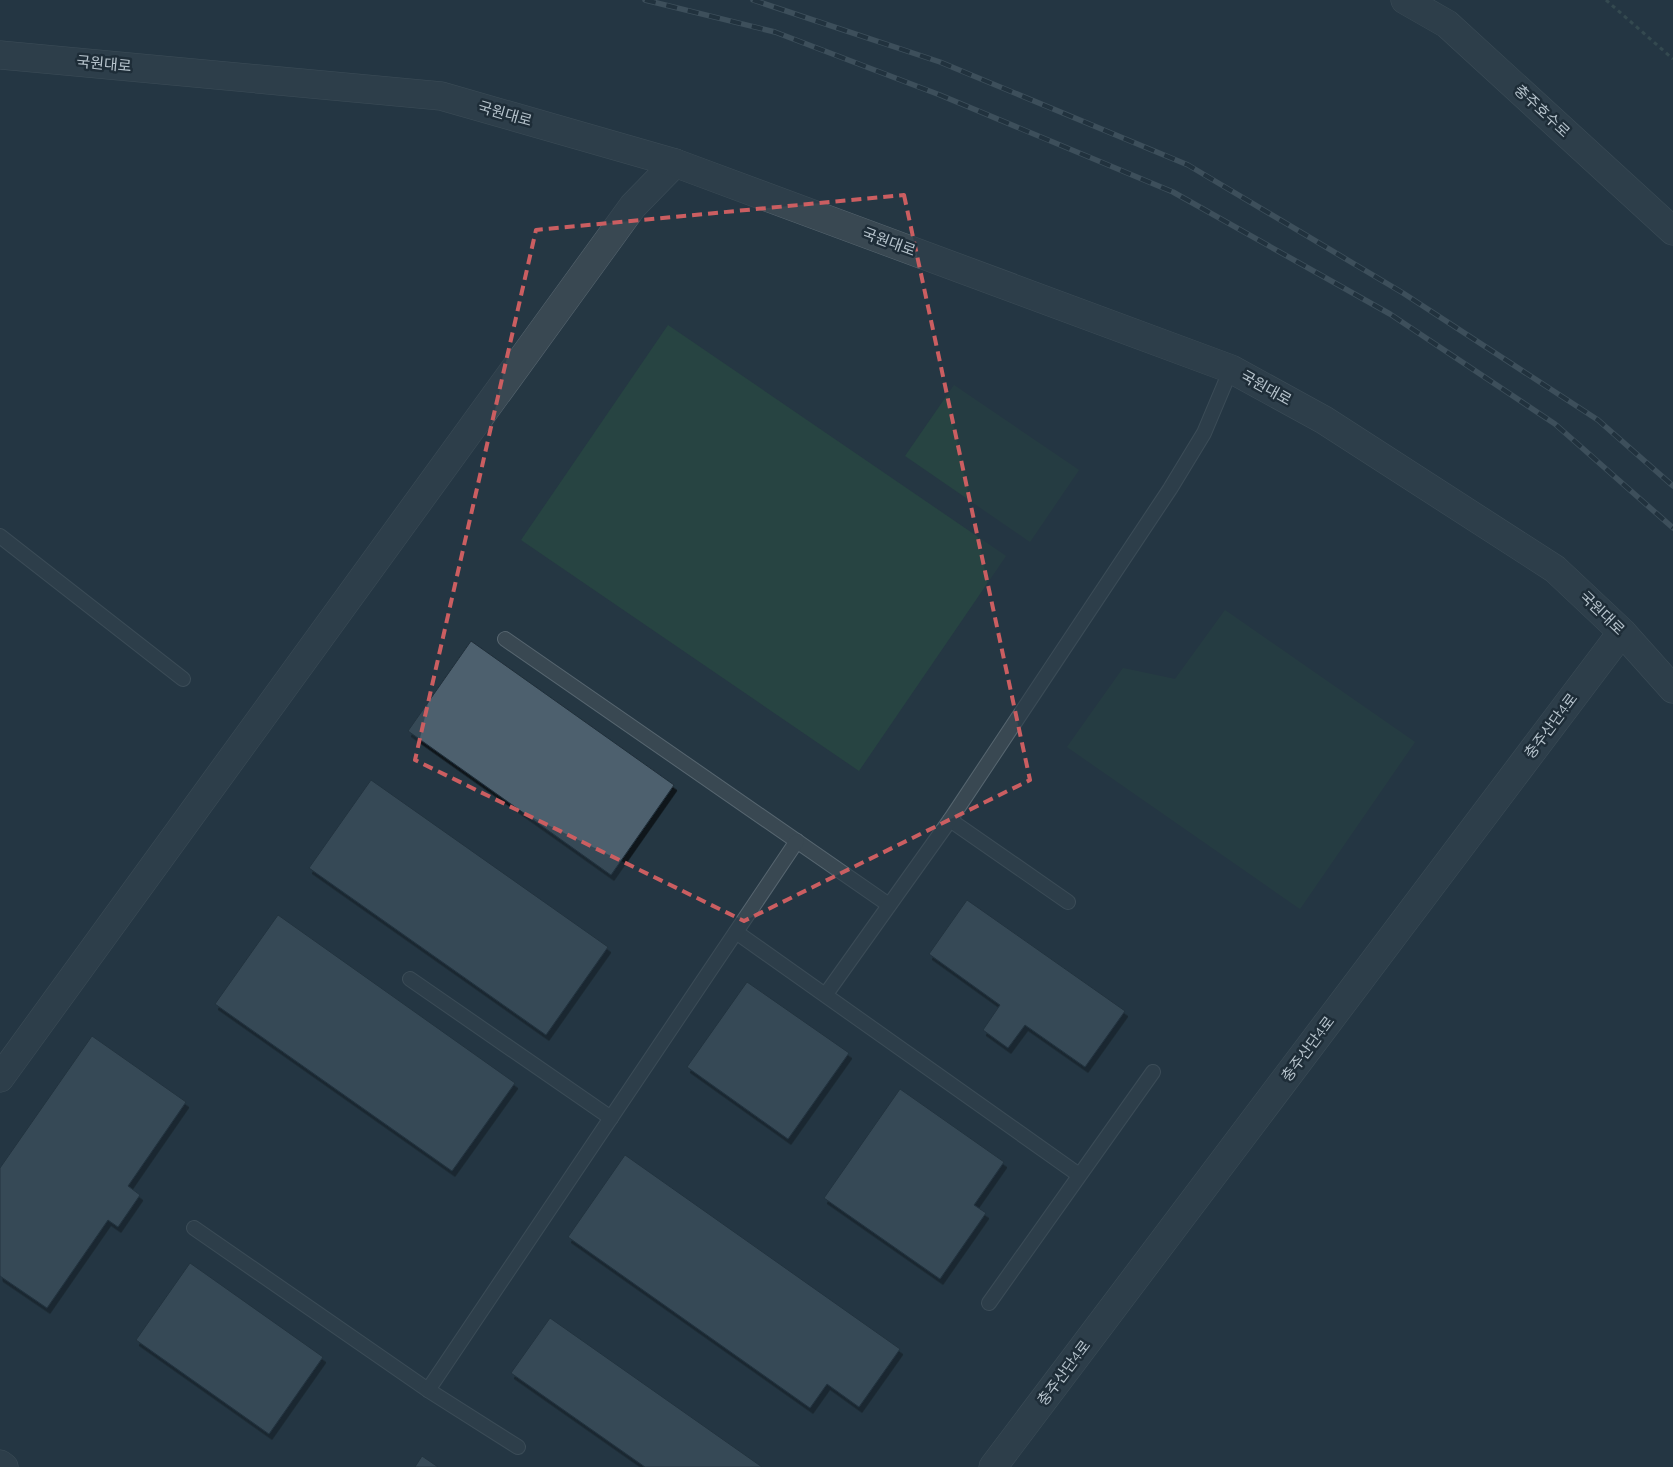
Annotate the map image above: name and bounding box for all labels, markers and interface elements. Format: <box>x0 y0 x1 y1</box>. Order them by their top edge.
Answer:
street label: 국원대로 <box>76 52 132 75</box>
street label: 충주호수로 <box>1511 80 1574 141</box>
street label: 국원대로 <box>476 97 534 130</box>
street label: 국원대로 <box>860 223 918 260</box>
street label: 국원대로 <box>1237 366 1295 409</box>
street label: 국원대로 <box>1576 587 1629 639</box>
street label: 충주산단4로 <box>1520 689 1581 762</box>
street label: 충주산단4로 <box>1277 1012 1338 1085</box>
street label: 충주산단4로 <box>1033 1336 1094 1409</box>

